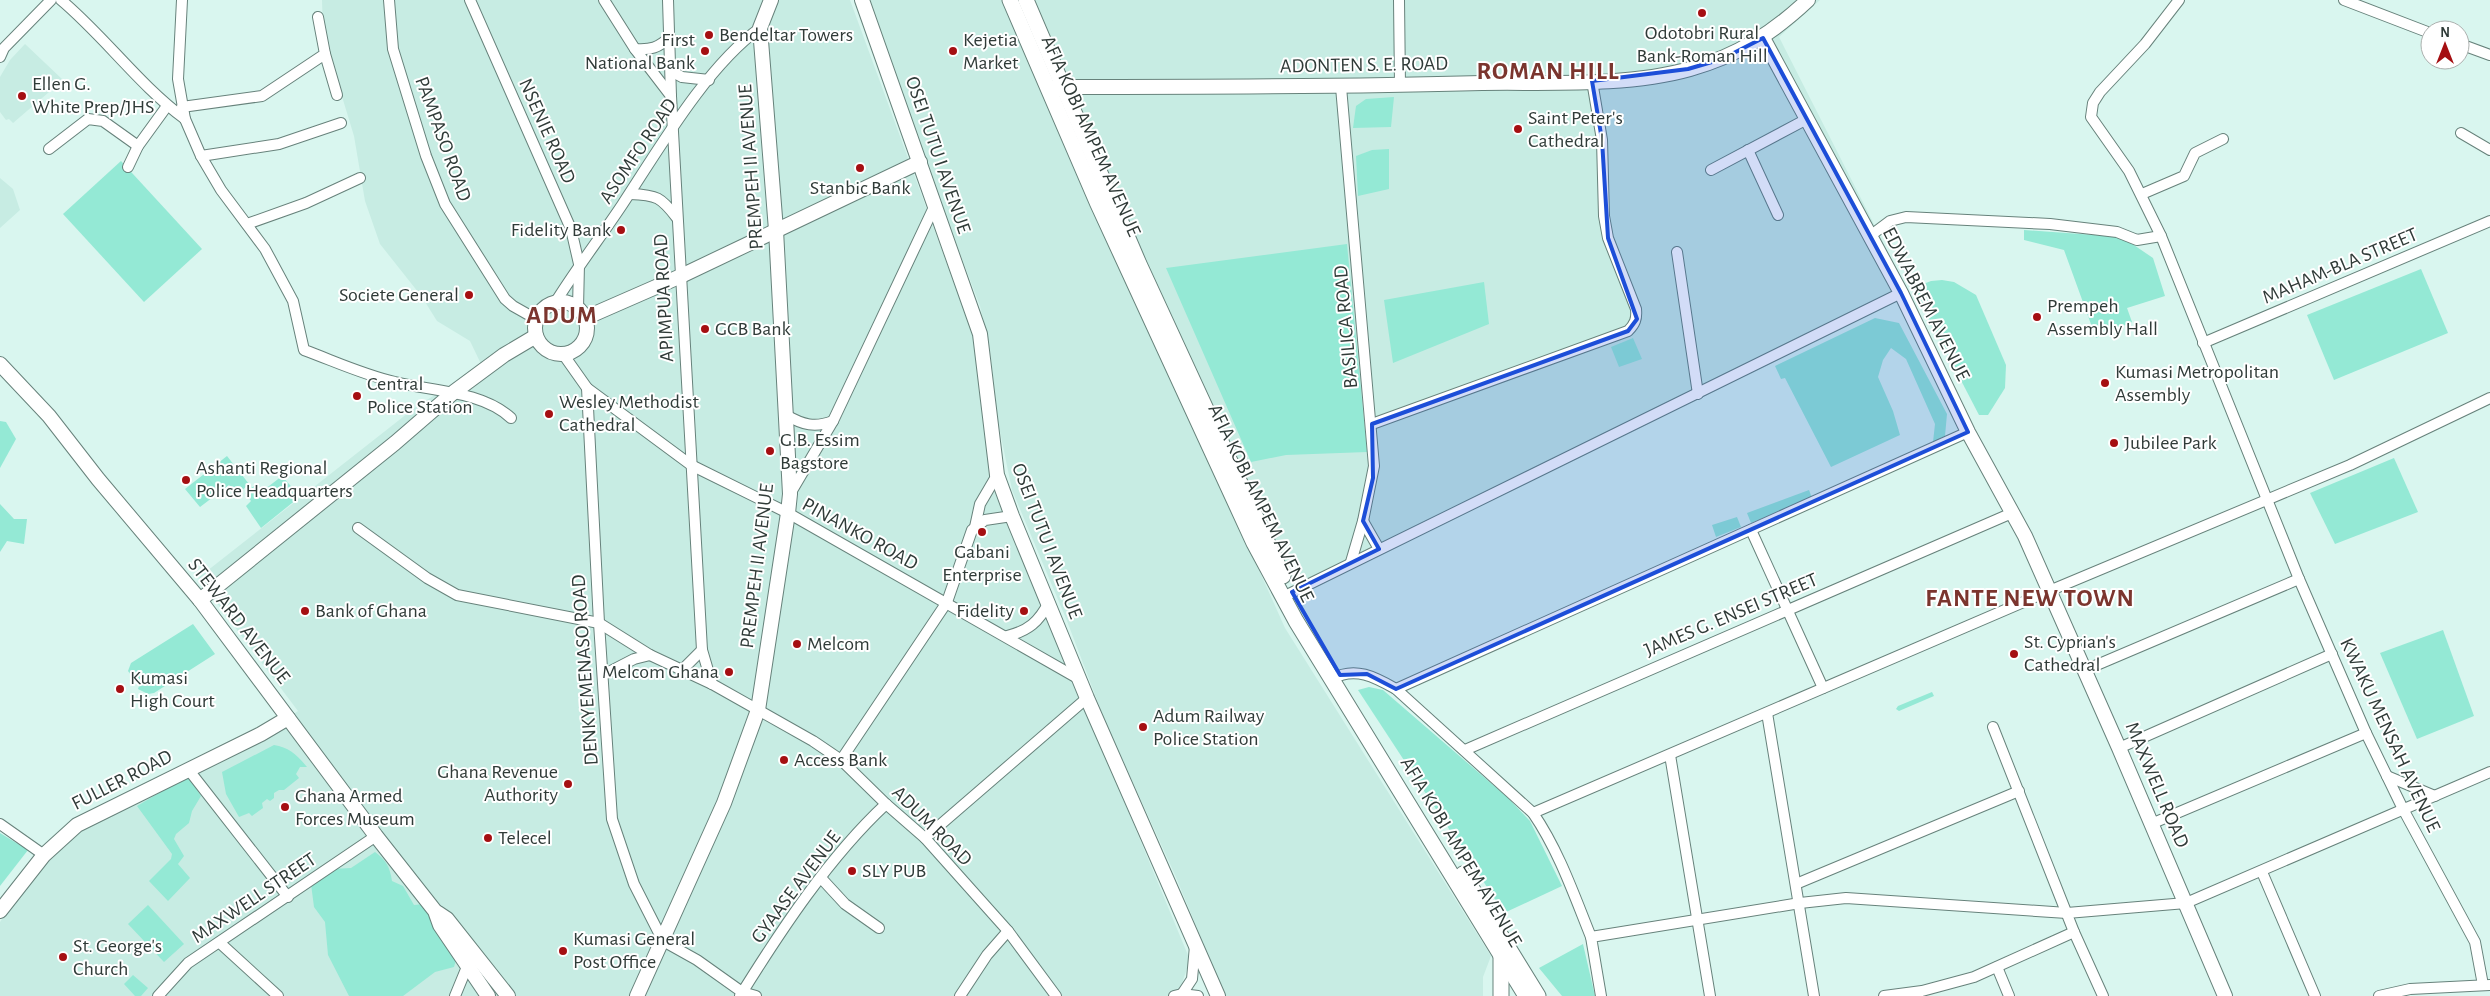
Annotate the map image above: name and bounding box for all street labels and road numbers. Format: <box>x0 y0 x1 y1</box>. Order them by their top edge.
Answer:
street label: AFIA KOBI AMPEM AVENUE <box>1038 33 1144 240</box>
street label: ADONTEN S. E. ROAD <box>1280 54 1448 76</box>
street label: PAMPASO ROAD <box>411 74 475 204</box>
street label: OSEI TUTU I AVENUE <box>902 74 974 237</box>
street label: NSENIE ROAD <box>515 76 579 187</box>
street label: PREMPEH II AVENUE <box>735 83 767 250</box>
street label: ASOMFO ROAD <box>596 95 680 207</box>
street label: EDWABREM AVENUE <box>1879 224 1974 384</box>
street label: MAHAM-BLA STREET <box>2260 224 2421 308</box>
street label: APIMPUA ROAD <box>651 233 677 363</box>
street label: BASILICA ROAD <box>1331 265 1361 389</box>
street label: AFIA KOBI AMPEM AVENUE <box>1204 401 1318 605</box>
street label: OSEI TUTU I AVENUE <box>1008 460 1086 622</box>
street label: PREMPEH II AVENUE <box>737 482 777 650</box>
street label: PINANKO ROAD <box>799 494 921 574</box>
street label: STEWARD AVENUE <box>184 555 294 688</box>
street label: JAMES G. ENSEI STREET <box>1642 569 1821 661</box>
street label: DENKYEMENASO ROAD <box>568 574 602 766</box>
street label: KWAKU MENSAH AVENUE <box>2336 635 2444 835</box>
street label: MAXWELL ROAD <box>2122 719 2192 851</box>
street label: FULLER ROAD <box>69 746 175 814</box>
street label: AFIA KOBI AMPEM AVENUE <box>1396 754 1526 951</box>
street label: ADUM ROAD <box>888 782 976 870</box>
street label: GYAASE AVENUE <box>747 827 845 947</box>
street label: MAXWELL STREET <box>188 849 320 947</box>

